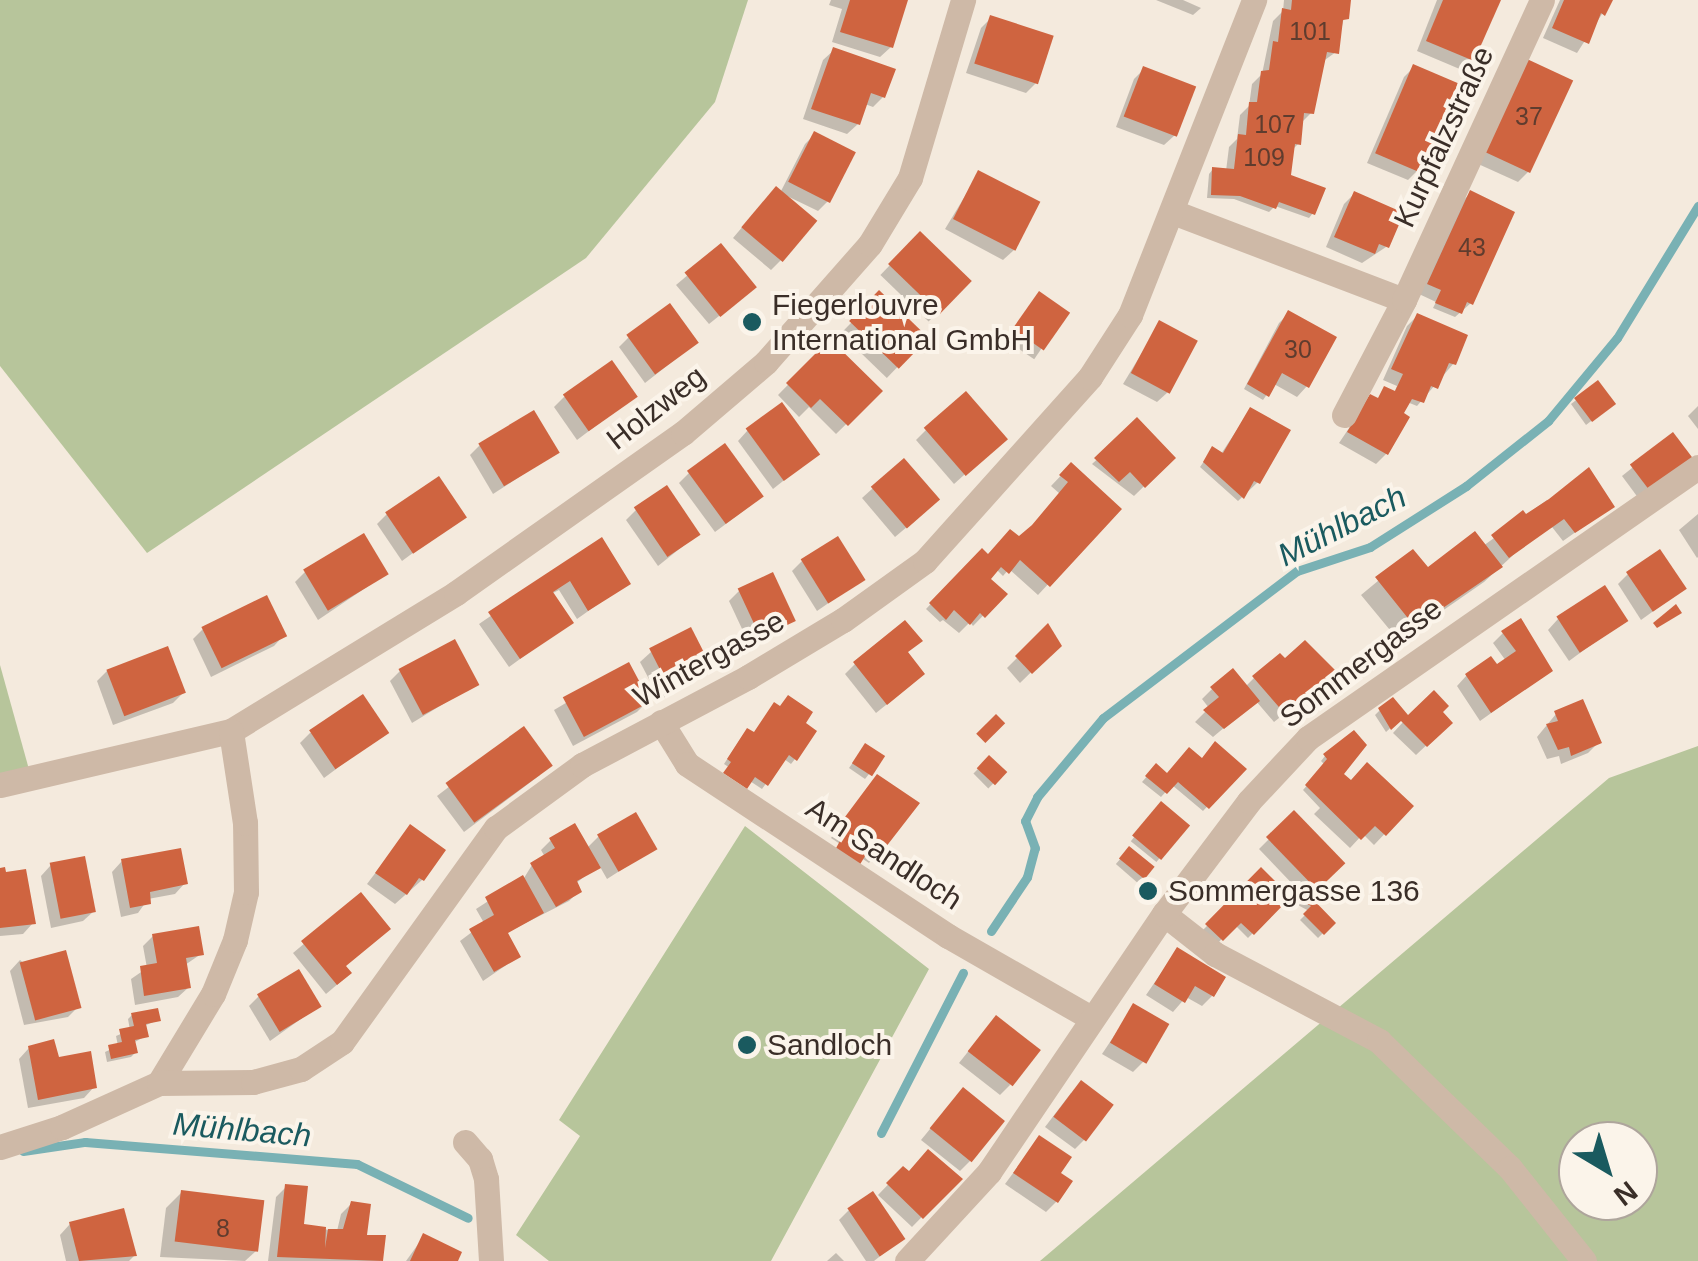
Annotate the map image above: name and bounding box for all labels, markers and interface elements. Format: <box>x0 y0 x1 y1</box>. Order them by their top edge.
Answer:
house number: 101 <box>1289 16 1331 46</box>
street label: Kurpfalzstraße <box>1386 41 1502 233</box>
house number: 37 <box>1515 101 1543 131</box>
house number: 107 <box>1254 109 1296 139</box>
house number: 109 <box>1243 142 1285 172</box>
house number: 43 <box>1458 232 1486 262</box>
place label: Fiegerlouvre International GmbH <box>772 287 1032 358</box>
marker: Fiegerlouvre International GmbH <box>741 311 763 333</box>
house number: 30 <box>1284 334 1312 364</box>
street label: Holzweg <box>600 358 712 458</box>
water label: Mühlbach <box>1271 477 1413 575</box>
street label: Sommergasse <box>1273 590 1449 736</box>
street label: Wintergasse <box>627 603 791 715</box>
street label: Am Sandloch <box>799 790 969 918</box>
place label: Sommergasse 136 <box>1168 873 1420 909</box>
marker: Sommergasse 136 <box>1137 880 1159 902</box>
place label: Sandloch <box>767 1027 892 1063</box>
marker: Sandloch <box>736 1034 758 1056</box>
water label: Mühlbach <box>171 1105 313 1155</box>
north arrow <box>1558 1121 1658 1221</box>
text: N <box>1608 1175 1643 1212</box>
house number: 8 <box>216 1213 230 1243</box>

